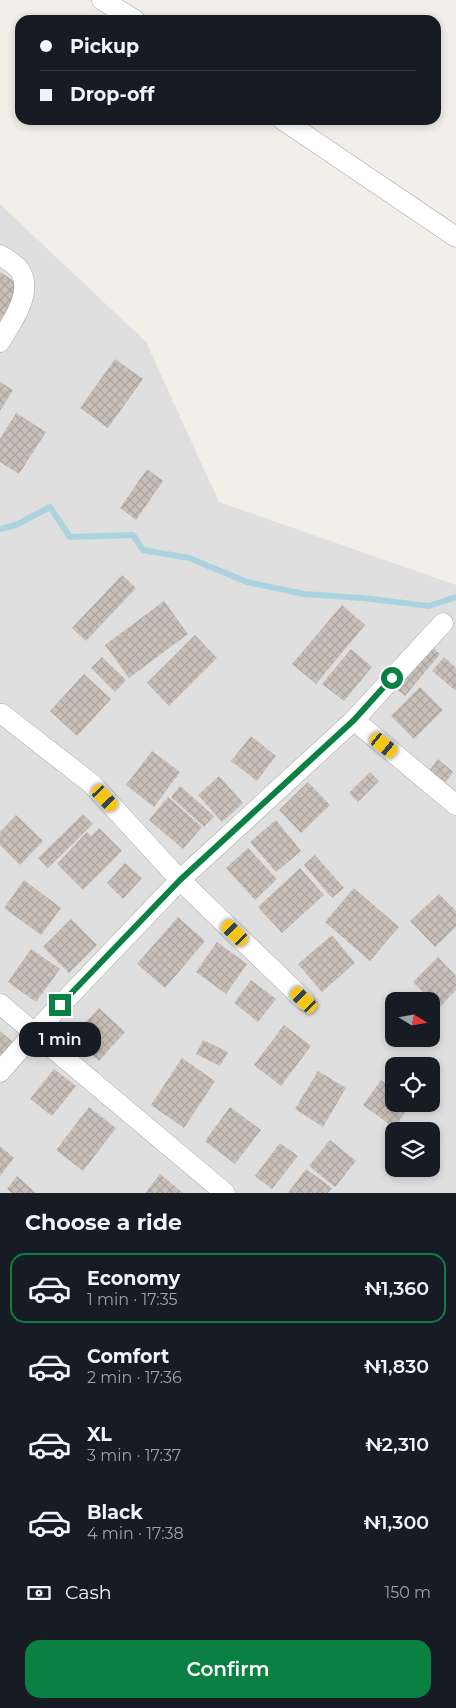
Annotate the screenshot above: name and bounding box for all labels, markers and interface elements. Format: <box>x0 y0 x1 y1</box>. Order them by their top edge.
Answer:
text: Pickup <box>70 35 139 58</box>
text: Drop-off <box>70 83 154 106</box>
route start <box>381 667 403 689</box>
car <box>367 730 400 760</box>
car <box>89 782 120 814</box>
car <box>218 917 251 949</box>
car <box>287 984 320 1016</box>
north arrow <box>385 992 440 1048</box>
map controls <box>385 992 440 1177</box>
route end <box>49 994 71 1016</box>
callout: 1 min <box>19 1022 101 1058</box>
text: 1 min <box>39 1030 81 1049</box>
button: locate <box>385 1057 440 1112</box>
button: layers <box>385 1122 440 1177</box>
text: Choose a ride <box>25 1209 182 1236</box>
icon: car <box>27 1266 72 1311</box>
text: Economy <box>87 1267 180 1290</box>
text: ₦1,360 <box>364 1277 429 1300</box>
text: 1 min · 17:35 <box>87 1290 178 1309</box>
icon: car <box>27 1344 72 1389</box>
text: Comfort <box>87 1345 169 1368</box>
text: ₦1,830 <box>364 1355 429 1378</box>
text: 2 min · 17:36 <box>87 1368 182 1387</box>
icon: car <box>27 1422 72 1467</box>
text: XL <box>87 1423 112 1446</box>
text: ₦2,310 <box>365 1433 429 1456</box>
text: 3 min · 17:37 <box>87 1446 181 1465</box>
icon: car <box>27 1500 72 1545</box>
text: Black <box>87 1501 143 1524</box>
text: ₦1,300 <box>363 1511 429 1534</box>
text: 4 min · 17:38 <box>87 1524 184 1543</box>
icon: cash <box>25 1579 53 1607</box>
text: Cash <box>65 1581 112 1604</box>
text: 150 m <box>384 1583 431 1602</box>
button: Confirm <box>25 1640 431 1698</box>

